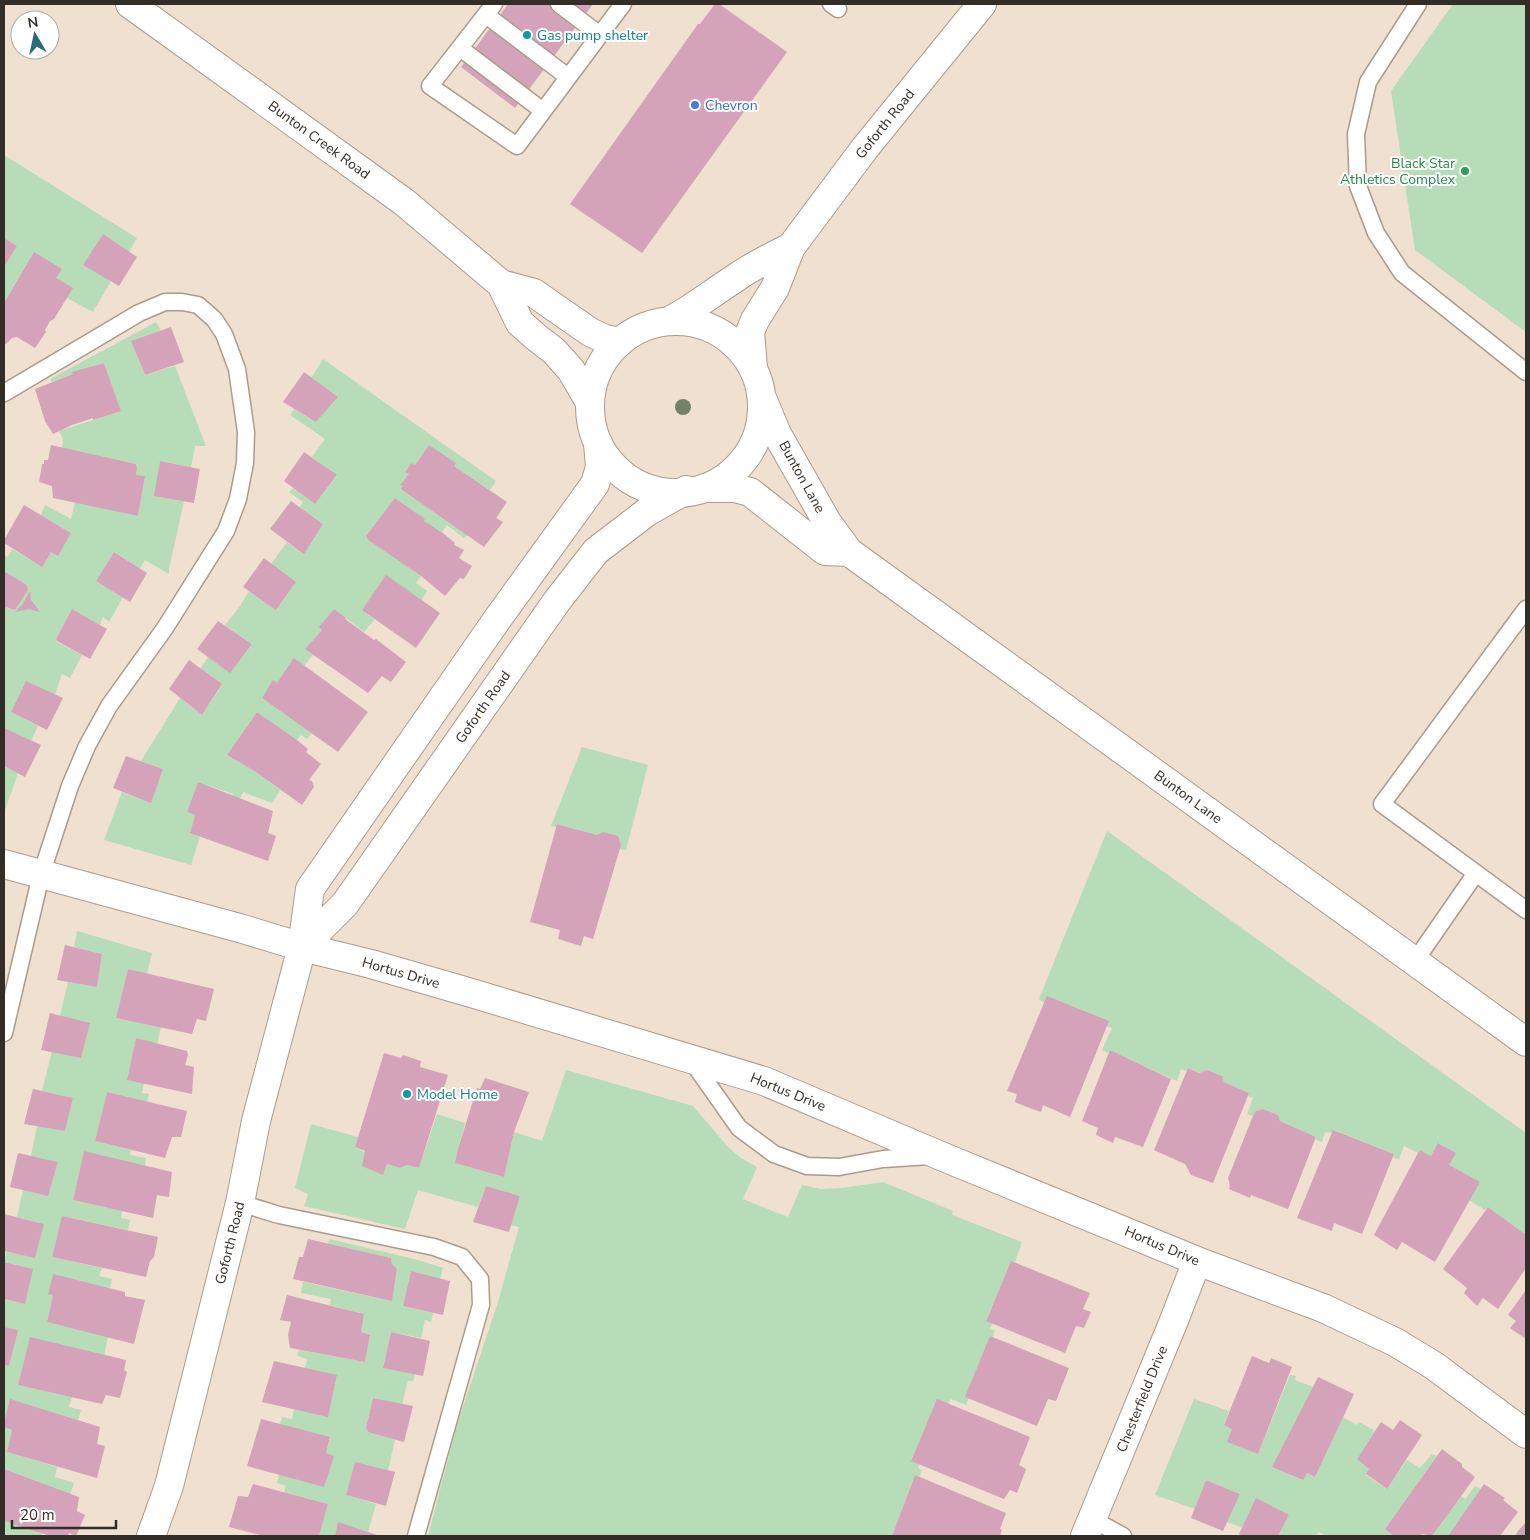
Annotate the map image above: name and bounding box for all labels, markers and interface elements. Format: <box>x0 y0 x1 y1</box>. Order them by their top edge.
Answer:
north arrow <box>10 10 60 60</box>
text: N <box>26 12 40 33</box>
place label: Gas pump shelter <box>537 26 648 45</box>
marker: Gas pump shelter <box>521 29 533 41</box>
street label: Goforth Road <box>851 85 919 163</box>
place label: Chevron <box>705 96 758 115</box>
street label: Bunton Creek Road <box>264 97 374 183</box>
marker: Chevron <box>689 99 701 111</box>
place label: Black Star Athletics Complex <box>1340 154 1456 189</box>
marker: Black Star Athletics Complex <box>1459 165 1471 177</box>
street label: Bunton Lane <box>774 437 830 517</box>
street label: Goforth Road <box>451 667 515 747</box>
street label: Bunton Lane <box>1150 766 1226 828</box>
street label: Hortus Drive <box>360 953 442 993</box>
street label: Hortus Drive <box>747 1068 829 1116</box>
place label: Model Home <box>417 1085 498 1104</box>
marker: Model Home <box>401 1088 413 1100</box>
street label: Goforth Road <box>211 1200 249 1286</box>
street label: Hortus Drive <box>1121 1222 1203 1270</box>
street label: Chesterfield Drive <box>1112 1343 1172 1455</box>
scale bar <box>12 1498 116 1530</box>
text: 20 m <box>20 1505 55 1525</box>

